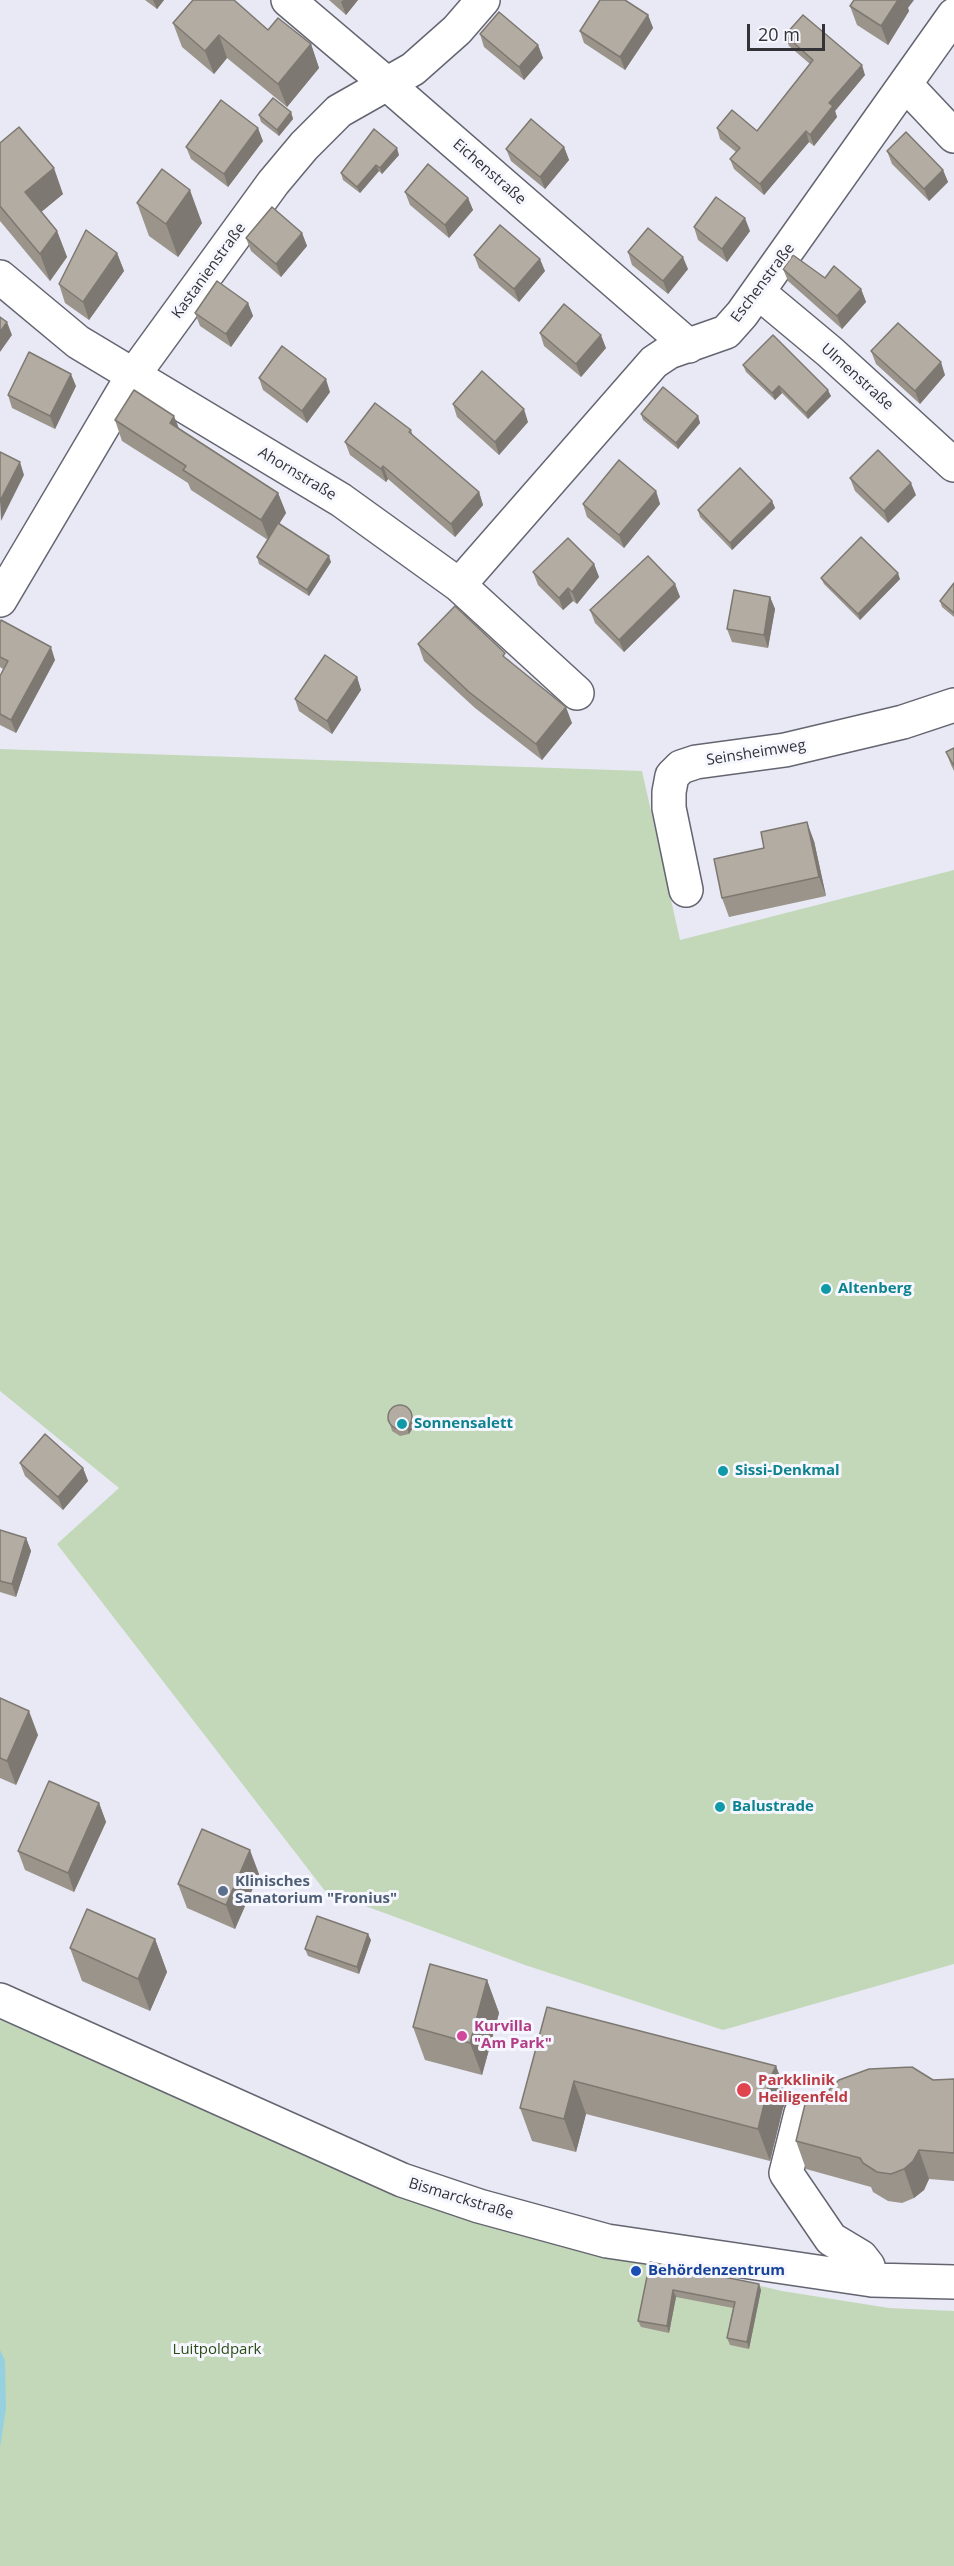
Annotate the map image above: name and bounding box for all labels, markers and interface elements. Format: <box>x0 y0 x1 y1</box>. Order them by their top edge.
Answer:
scale bar <box>750 12 828 50</box>
text: 20 m <box>758 22 800 46</box>
street label: Eichenstraße <box>449 135 529 209</box>
street label: Kastanienstraße <box>168 220 250 322</box>
street label: Eschenstraße <box>727 240 799 326</box>
street label: Ulmenstraße <box>817 340 897 414</box>
street label: Ahornstraße <box>255 444 339 504</box>
street label: Seinsheimweg <box>705 736 807 770</box>
place label: Altenberg <box>838 1280 912 1298</box>
marker: Altenberg <box>819 1282 833 1296</box>
place label: Sonnensalett <box>414 1415 513 1433</box>
marker: Sonnensalett <box>395 1417 409 1431</box>
place label: Sissi-Denkmal <box>735 1462 840 1480</box>
marker: Sissi-Denkmal <box>716 1464 730 1478</box>
place label: Balustrade <box>732 1798 814 1816</box>
marker: Balustrade <box>713 1800 727 1814</box>
place label: Klinisches Sanatorium "Fronius" <box>235 1873 397 1908</box>
marker: Klinisches Sanatorium "Fronius" <box>216 1884 230 1898</box>
place label: Kurvilla "Am Park" <box>474 2018 552 2053</box>
marker: Kurvilla "Am Park" <box>455 2029 469 2043</box>
place label: Parkklinik Heiligenfeld <box>758 2072 848 2107</box>
marker: Parkklinik Heiligenfeld <box>735 2081 753 2099</box>
street label: Bismarckstraße <box>406 2174 516 2224</box>
place label: Behördenzentrum <box>648 2262 785 2280</box>
marker: Behördenzentrum <box>629 2264 643 2278</box>
park label: Luitpoldpark <box>173 2341 261 2359</box>

